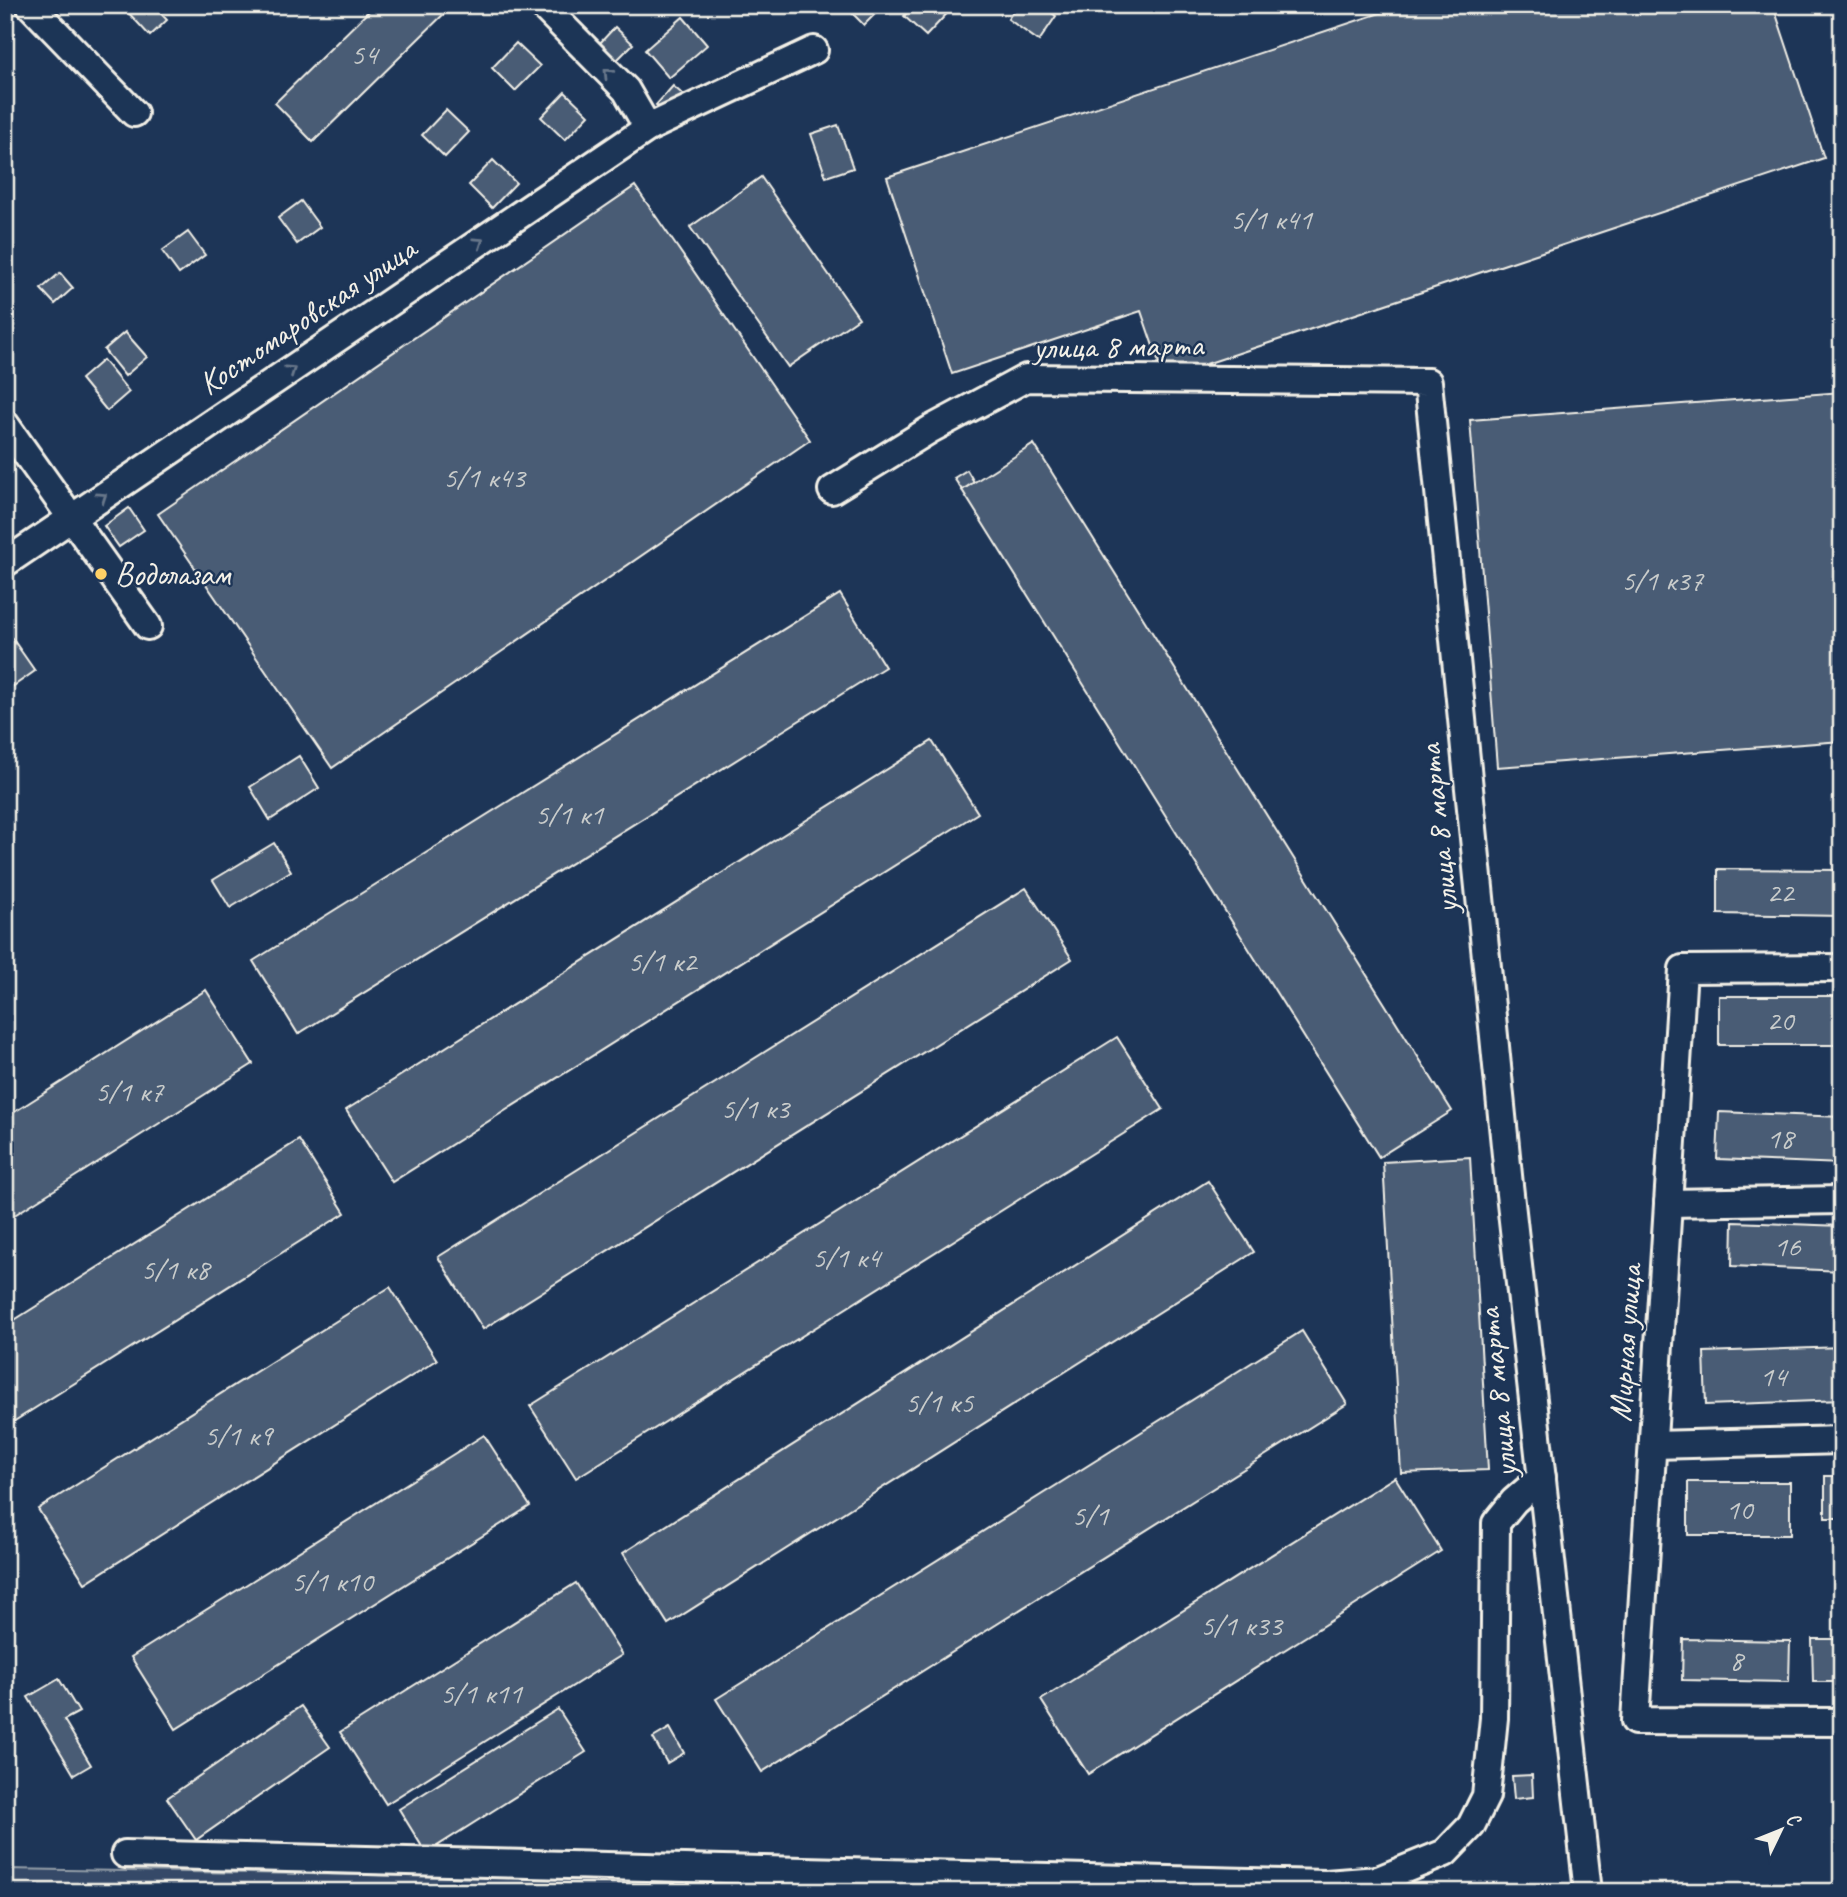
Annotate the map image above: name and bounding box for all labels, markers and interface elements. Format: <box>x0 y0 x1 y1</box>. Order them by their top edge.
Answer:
house number: 54 <box>351 35 380 73</box>
one-way arrow <box>604 68 617 81</box>
house number: 5/1 к41 <box>1230 200 1314 238</box>
street label: Костомаровская улица <box>190 226 426 404</box>
one-way arrow <box>471 238 484 250</box>
street label: улица 8 марта <box>1031 323 1205 369</box>
one-way arrow <box>283 365 296 378</box>
house number: 5/1 к43 <box>443 458 528 496</box>
one-way arrow <box>94 493 107 506</box>
place label: Водолазам <box>115 553 232 595</box>
house number: 5/1 к37 <box>1621 561 1705 599</box>
marker: Водолазам <box>93 566 109 582</box>
street label: улица 8 марта <box>1408 740 1468 918</box>
house number: 5/1 к1 <box>535 795 605 833</box>
house number: 22 <box>1767 873 1796 911</box>
house number: 5/1 к2 <box>628 942 699 980</box>
house number: 20 <box>1767 1001 1796 1039</box>
house number: 5/1 к7 <box>95 1072 165 1110</box>
house number: 5/1 к3 <box>721 1089 792 1127</box>
house number: 18 <box>1767 1119 1796 1157</box>
house number: 16 <box>1774 1227 1802 1265</box>
house number: 5/1 к4 <box>812 1238 883 1276</box>
house number: 5/1 к8 <box>141 1250 212 1288</box>
street label: Мирная улица <box>1599 1261 1652 1423</box>
street label: улица 8 марта <box>1467 1304 1527 1482</box>
house number: 14 <box>1760 1357 1789 1395</box>
house number: 5/1 к5 <box>905 1383 975 1421</box>
house number: 5/1 к9 <box>204 1416 275 1454</box>
house number: 10 <box>1726 1490 1755 1528</box>
house number: 5/1 <box>1072 1496 1110 1534</box>
house number: 5/1 к10 <box>291 1562 376 1600</box>
house number: 5/1 к33 <box>1200 1606 1285 1644</box>
house number: 8 <box>1729 1641 1745 1679</box>
house number: 5/1 к11 <box>440 1674 524 1712</box>
north arrow <box>1745 1796 1815 1866</box>
text: С <box>1781 1807 1806 1833</box>

